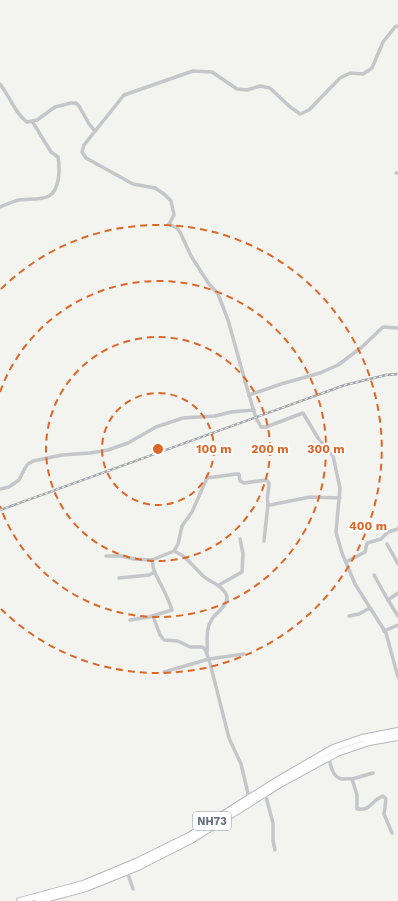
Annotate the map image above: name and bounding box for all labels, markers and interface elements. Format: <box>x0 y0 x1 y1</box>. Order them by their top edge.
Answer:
centre of rings <box>151 442 165 456</box>
text: 100 m <box>196 442 232 456</box>
text: 200 m <box>251 442 289 456</box>
text: 300 m <box>307 442 345 456</box>
text: 400 m <box>349 519 387 533</box>
road number: NH73 <box>193 812 231 830</box>

